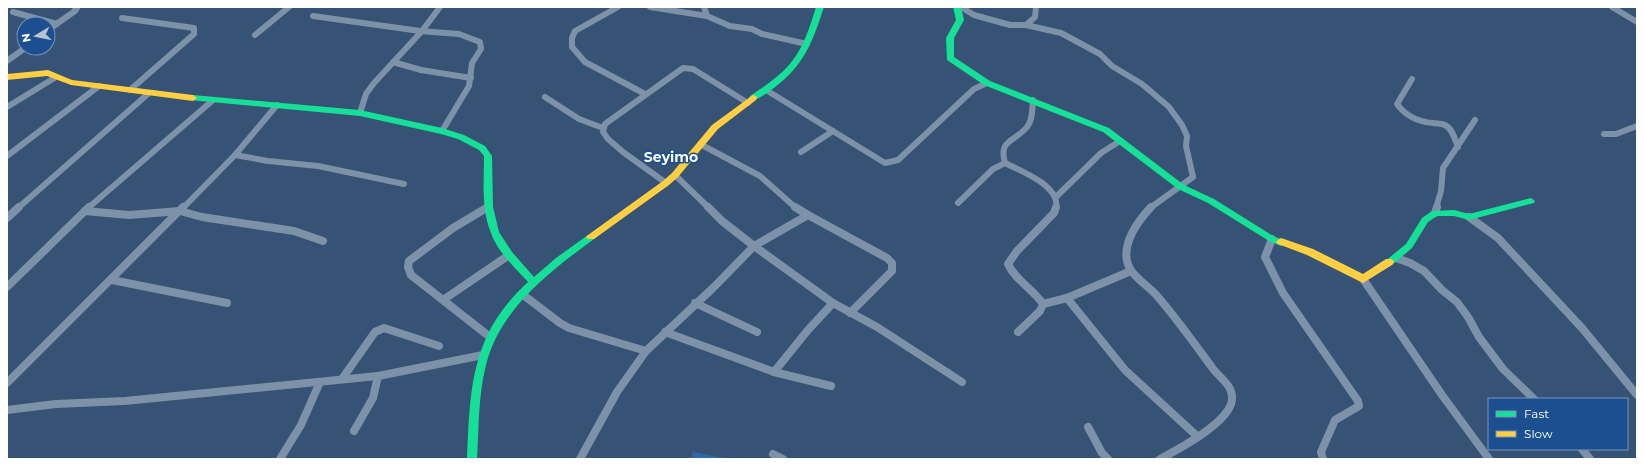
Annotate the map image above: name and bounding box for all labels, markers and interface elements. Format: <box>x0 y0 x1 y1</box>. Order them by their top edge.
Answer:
north arrow <box>16 16 56 56</box>
text: N <box>18 32 34 43</box>
district label: Seyimo <box>644 148 698 166</box>
legend <box>1488 398 1628 450</box>
text: Fast <box>1524 406 1549 421</box>
text: Slow <box>1524 426 1553 441</box>

